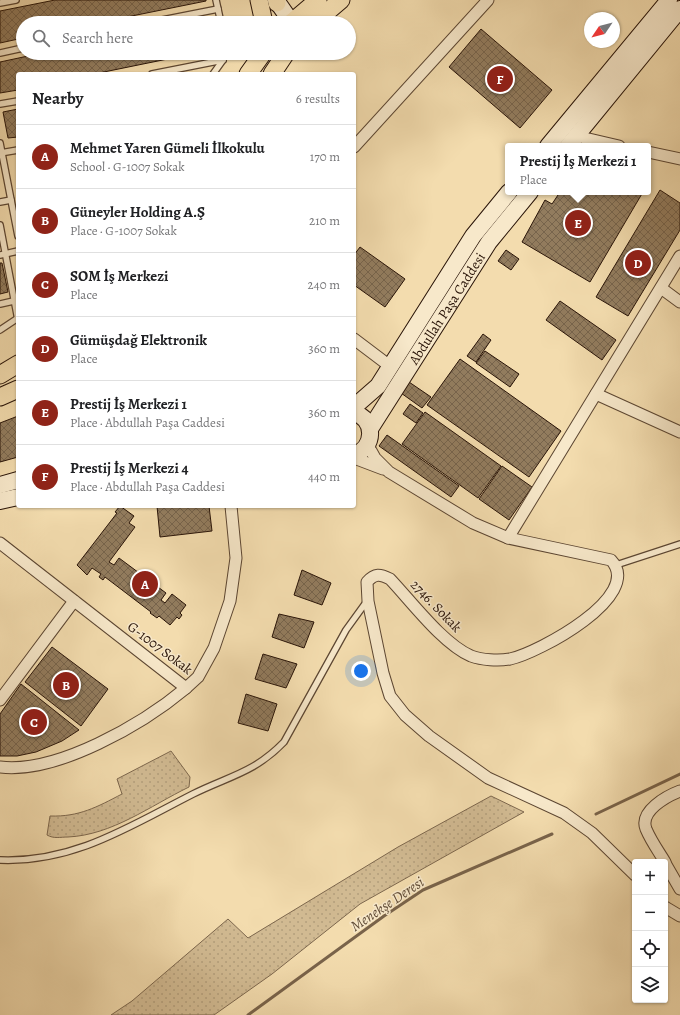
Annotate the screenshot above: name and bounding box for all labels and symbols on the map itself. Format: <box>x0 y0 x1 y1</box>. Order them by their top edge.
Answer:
north arrow <box>584 12 620 48</box>
pin: F <box>487 64 513 94</box>
pin: E <box>565 208 591 238</box>
pin: D <box>625 248 651 278</box>
street label: Abdullah Paşa Caddesi <box>404 249 489 369</box>
pin: A <box>132 569 158 599</box>
street label: 2746. Sokak <box>406 576 466 637</box>
street label: G-1007 Sokak <box>123 617 197 679</box>
your location <box>351 661 371 681</box>
pin: B <box>53 670 79 700</box>
pin: C <box>21 707 47 737</box>
water label: Menekşe Deresi <box>346 872 428 936</box>

